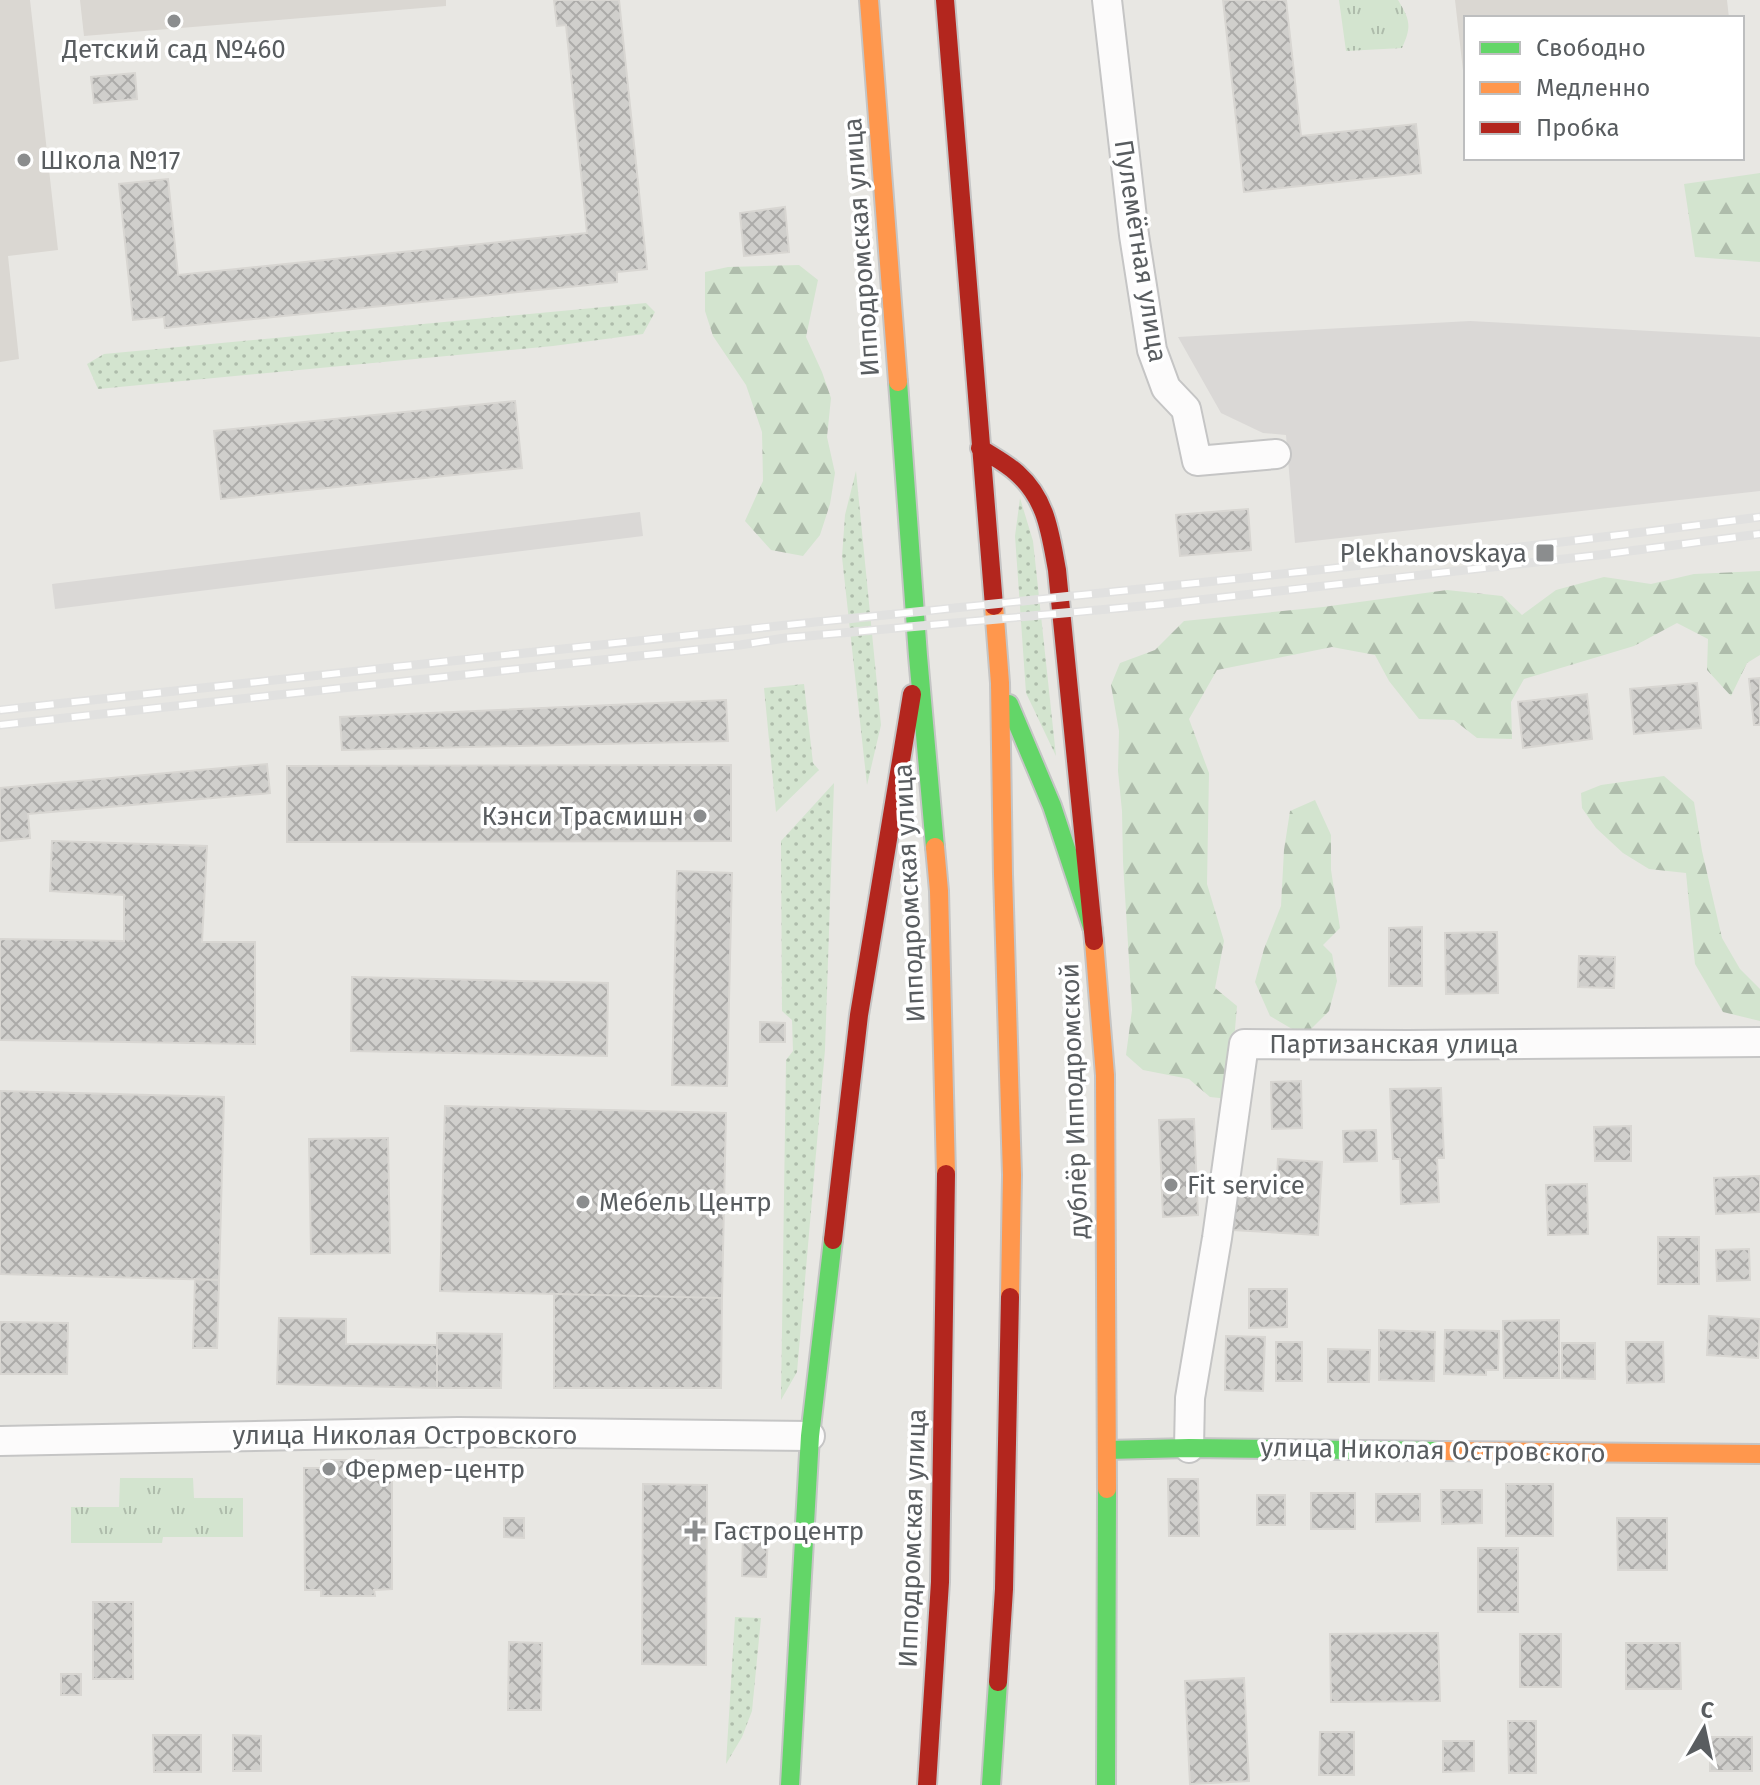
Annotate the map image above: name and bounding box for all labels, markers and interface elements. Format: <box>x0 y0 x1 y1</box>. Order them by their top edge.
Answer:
marker: Детский сад №460 <box>165 12 183 30</box>
legend <box>1464 16 1744 160</box>
place label: Детский сад №460 <box>61 34 286 65</box>
text: Свободно <box>1536 34 1646 62</box>
text: Медленно <box>1536 74 1650 102</box>
text: Пробка <box>1536 114 1620 142</box>
street label: Ипподромская улица <box>837 117 886 377</box>
street label: Пулемётная улица <box>1108 137 1173 365</box>
place label: Школа №17 <box>40 145 180 176</box>
marker: Школа №17 <box>15 151 33 169</box>
place label: Plekhanovskaya <box>1340 538 1527 569</box>
marker: Plekhanovskaya <box>1534 542 1556 564</box>
street label: Ипподромская улица <box>887 763 932 1023</box>
place label: Кэнси Трасмишн <box>481 801 684 832</box>
marker: Кэнси Трасмишн <box>691 807 709 825</box>
street label: дублёр Ипподромской <box>1054 963 1095 1239</box>
street label: Партизанская улица <box>1269 1029 1519 1060</box>
place label: Fit service <box>1187 1170 1305 1201</box>
marker: Fit service <box>1162 1176 1180 1194</box>
place label: Мебель Центр <box>599 1187 772 1218</box>
marker: Мебель Центр <box>574 1193 592 1211</box>
street label: Ипподромская улица <box>892 1408 933 1668</box>
street label: улица Николая Островского <box>232 1420 578 1451</box>
street label: улица Николая Островского <box>1260 1432 1606 1469</box>
place label: Фермер-центр <box>345 1454 525 1485</box>
marker: Фермер-центр <box>320 1460 338 1478</box>
place label: Гастроцентр <box>713 1516 864 1547</box>
marker: Гастроцентр <box>684 1520 706 1542</box>
north arrow <box>1664 1689 1744 1769</box>
text: С <box>1699 1695 1716 1724</box>

